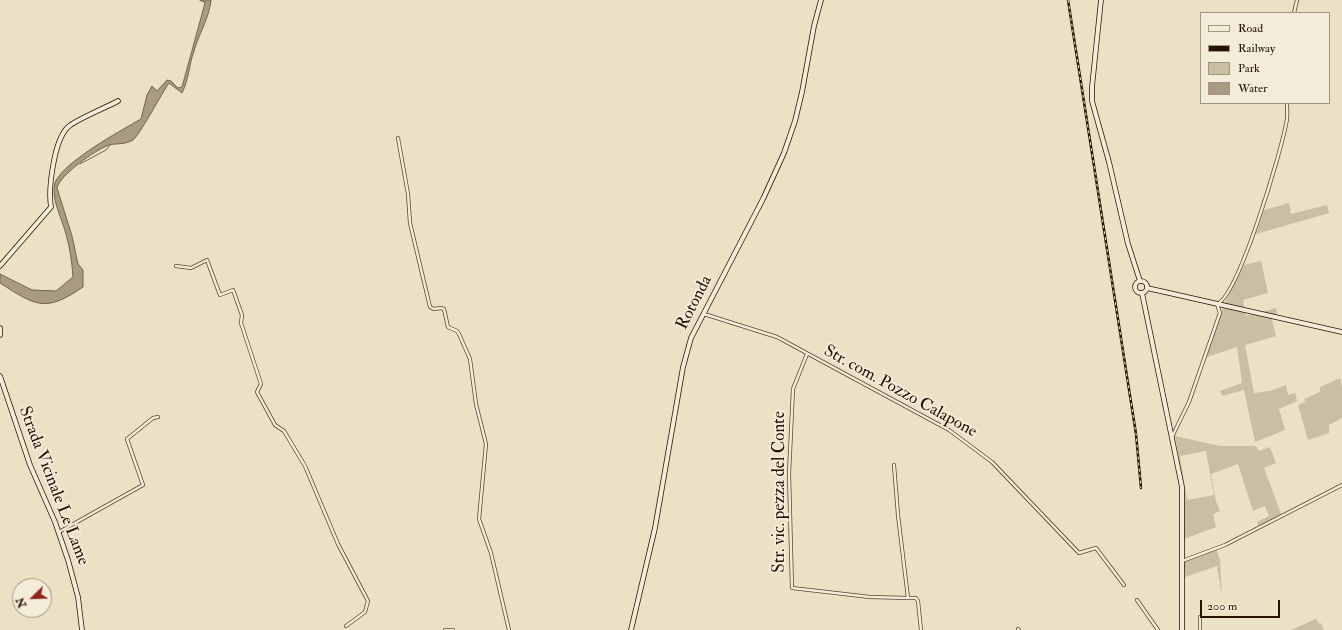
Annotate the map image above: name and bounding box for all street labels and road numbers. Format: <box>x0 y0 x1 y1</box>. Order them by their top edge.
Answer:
street label: Rotonda <box>673 273 717 333</box>
street label: Str. com. Pozzo Calapone <box>820 341 980 443</box>
street label: Strada Vicinale Le Lame <box>13 404 93 568</box>
street label: Str. vic. pezza del Conte <box>770 411 790 573</box>

